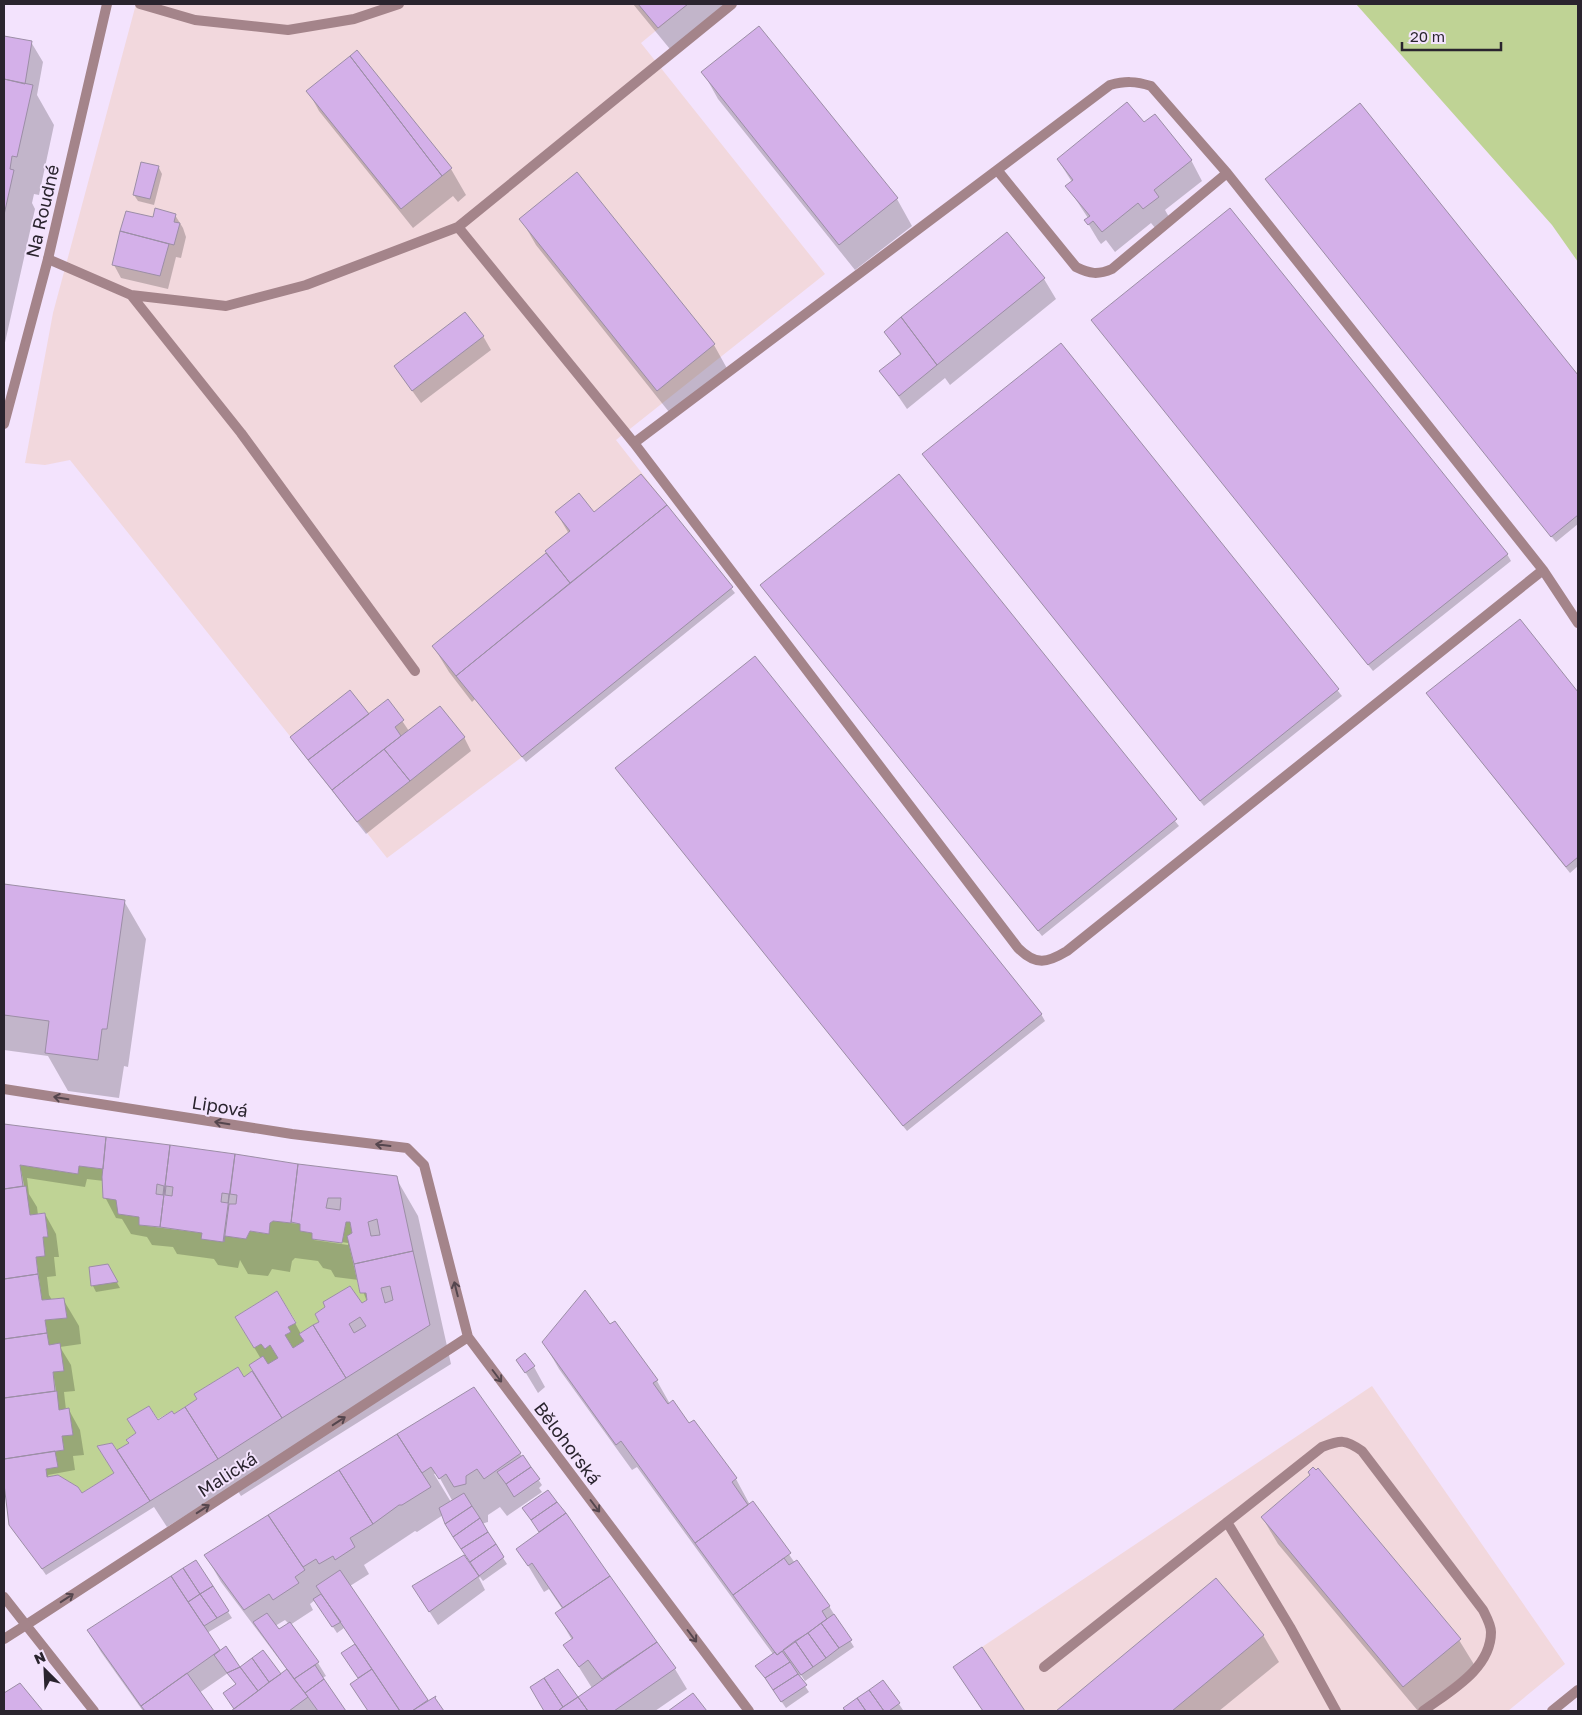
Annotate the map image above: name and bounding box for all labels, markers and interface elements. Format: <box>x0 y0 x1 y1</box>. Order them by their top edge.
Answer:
scale bar <box>1402 20 1501 52</box>
text: 20 m <box>1410 27 1445 45</box>
street label: Na Roudné <box>21 162 63 260</box>
street label: Lipová <box>190 1091 250 1121</box>
one-way arrow <box>54 1093 70 1103</box>
one-way arrow <box>214 1118 230 1128</box>
one-way arrow <box>375 1140 391 1150</box>
one-way arrow <box>451 1282 460 1298</box>
one-way arrow <box>492 1369 502 1383</box>
street label: Bělohorská <box>530 1397 606 1489</box>
one-way arrow <box>332 1415 346 1425</box>
street label: Malická <box>193 1447 261 1501</box>
one-way arrow <box>589 1499 600 1512</box>
one-way arrow <box>196 1504 210 1515</box>
one-way arrow <box>60 1593 74 1603</box>
one-way arrow <box>687 1629 697 1643</box>
north arrow <box>20 1645 70 1695</box>
text: N <box>31 1648 48 1668</box>

